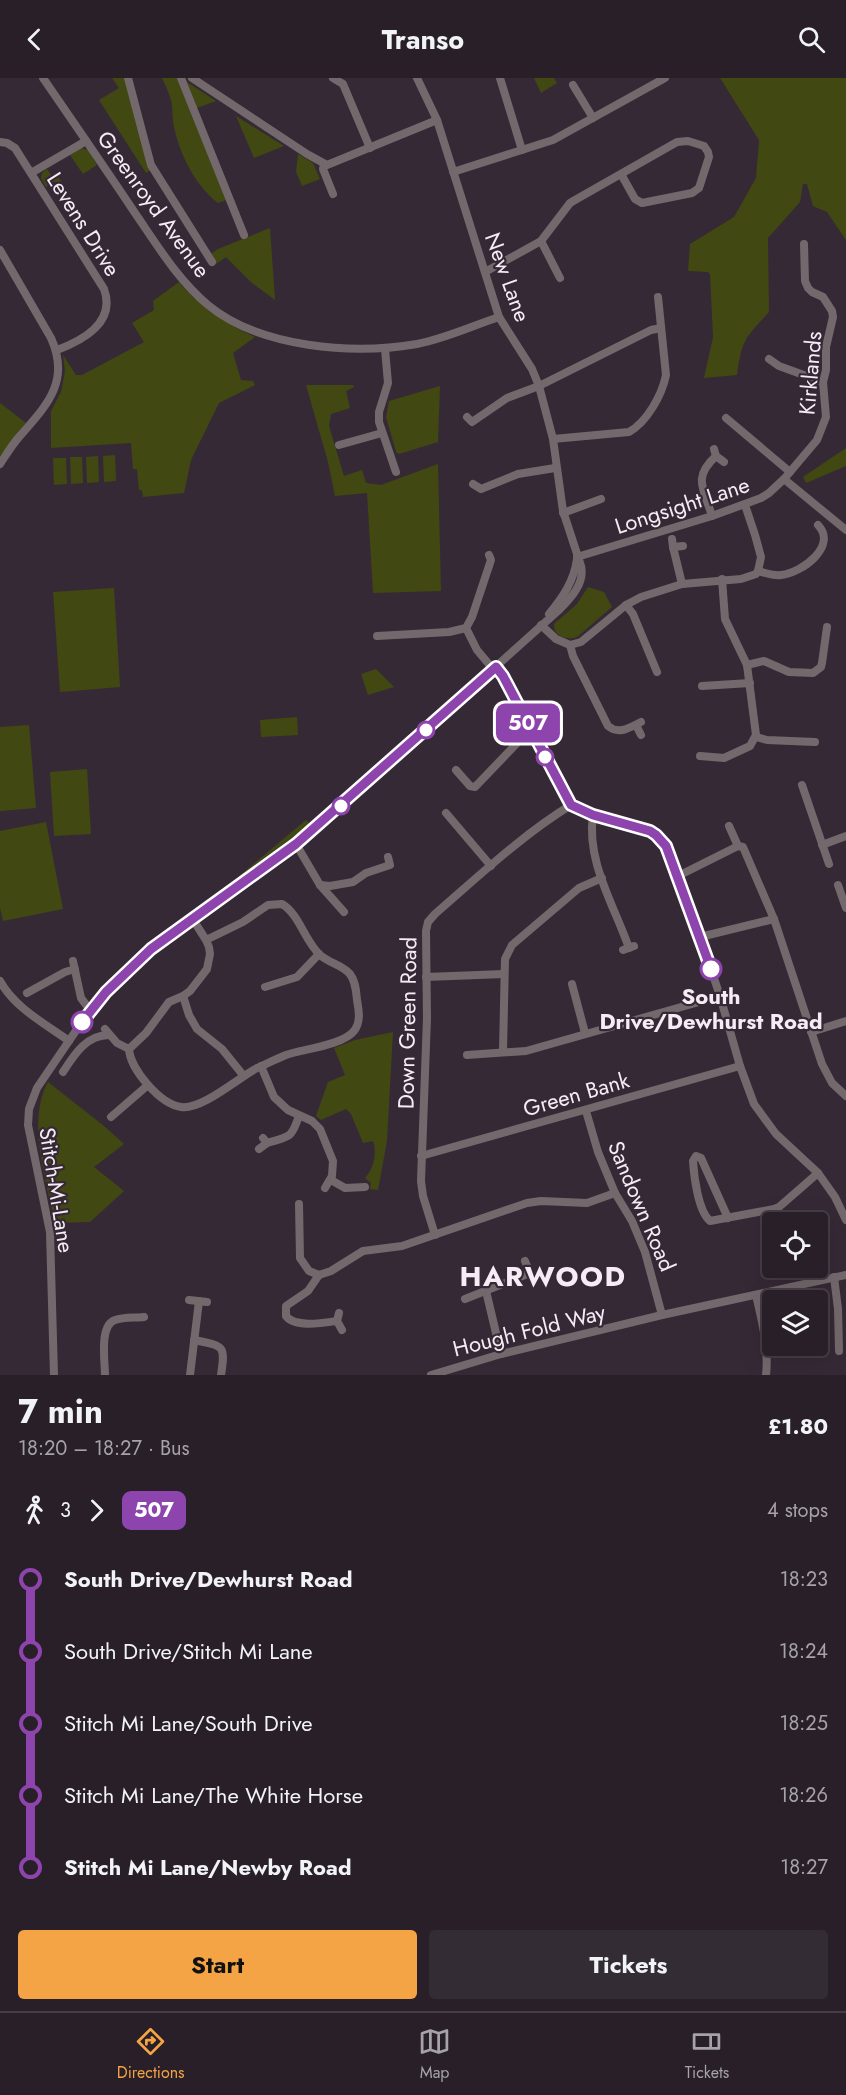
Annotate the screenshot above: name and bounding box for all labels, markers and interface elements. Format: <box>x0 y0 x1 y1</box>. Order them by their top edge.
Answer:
text: Transo <box>382 20 464 59</box>
icon: back <box>18 23 51 56</box>
icon: search <box>795 23 828 56</box>
street label: Greenroyd Avenue <box>90 124 218 284</box>
street label: Levens Drive <box>39 166 129 282</box>
street label: New Lane <box>477 228 539 326</box>
street label: Kirklands <box>790 330 830 416</box>
street label: Longsight Lane <box>611 468 753 542</box>
line badge: 507 <box>494 704 562 742</box>
text: 507 <box>508 708 548 738</box>
unlabelled marker <box>417 721 435 739</box>
unlabelled marker <box>536 748 554 766</box>
unlabelled marker <box>332 797 350 815</box>
street label: Down Green Road <box>389 937 425 1109</box>
marker: South Drive/Dewhurst Road <box>700 958 722 980</box>
place label: South Drive/Dewhurst Road <box>599 980 823 1037</box>
unlabelled marker <box>71 1011 93 1033</box>
street label: Green Bank <box>519 1063 633 1124</box>
street label: Stitch-Mi-Lane <box>31 1125 83 1255</box>
street label: Sandown Road <box>600 1136 684 1276</box>
map controls <box>762 1212 828 1356</box>
button: locate <box>762 1212 828 1278</box>
district label: HARWOOD <box>459 1256 627 1297</box>
button: layers <box>762 1290 828 1356</box>
street label: Hough Fold Way <box>449 1295 609 1364</box>
text: 7 min <box>18 1388 103 1435</box>
text: £1.80 <box>768 1410 828 1442</box>
text: 18:20 – 18:27 · Bus <box>18 1434 190 1463</box>
icon: walk <box>18 1494 51 1527</box>
icon: forward <box>80 1494 113 1527</box>
text: 507 <box>134 1495 174 1525</box>
text: 3 <box>60 1496 71 1525</box>
text: 4 stops <box>767 1496 828 1525</box>
text: South Drive/Dewhurst Road <box>64 1563 353 1595</box>
text: 18:23 <box>780 1565 828 1594</box>
text: South Drive/Stitch Mi Lane <box>64 1635 313 1667</box>
text: 18:24 <box>779 1637 828 1666</box>
text: Stitch Mi Lane/South Drive <box>64 1707 313 1739</box>
text: 18:25 <box>779 1709 828 1738</box>
text: Stitch Mi Lane/The White Horse <box>64 1779 363 1811</box>
text: 18:26 <box>779 1781 828 1810</box>
text: Stitch Mi Lane/Newby Road <box>64 1851 352 1883</box>
text: 18:27 <box>780 1853 828 1882</box>
button: Start <box>18 1930 417 1999</box>
button: Tickets <box>429 1930 828 1999</box>
tab: Directions <box>117 2025 185 2084</box>
tab: Map <box>418 2025 451 2084</box>
tab: Tickets <box>685 2025 729 2084</box>

